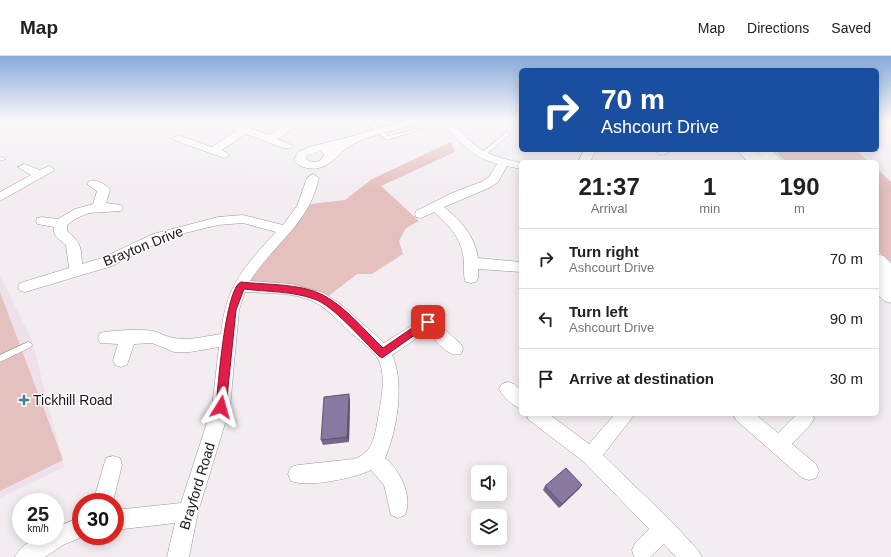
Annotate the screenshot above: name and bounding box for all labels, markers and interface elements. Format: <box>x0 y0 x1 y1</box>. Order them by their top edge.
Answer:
text: Map <box>20 17 58 38</box>
text: Map <box>698 20 725 36</box>
text: Directions <box>747 20 809 36</box>
text: Saved <box>831 20 871 36</box>
icon: right <box>535 84 587 136</box>
text: 70 m <box>601 84 665 115</box>
text: Ashcourt Drive <box>601 117 719 137</box>
text: 21:37 <box>578 173 640 200</box>
text: 1 <box>703 173 716 200</box>
text: 190 <box>780 173 820 200</box>
text: Arrival <box>591 201 628 216</box>
text: min <box>699 201 720 216</box>
text: m <box>794 201 805 216</box>
street label: Brayton Drive <box>101 223 186 269</box>
text: Turn right <box>569 243 639 260</box>
icon: right <box>535 248 557 270</box>
text: 70 m <box>830 250 863 267</box>
text: Ashcourt Drive <box>569 260 654 275</box>
text: Turn left <box>569 303 628 320</box>
pin <box>411 305 445 339</box>
icon: left <box>535 308 557 330</box>
text: 90 m <box>830 310 863 327</box>
icon: arrive <box>417 311 439 333</box>
text: Ashcourt Drive <box>569 320 654 335</box>
icon: arrive <box>535 368 557 390</box>
text: Arrive at destination <box>569 370 714 387</box>
text: 30 m <box>830 370 863 387</box>
position arrow <box>200 386 242 428</box>
place label: Tickhill Road <box>33 392 113 408</box>
marker: Tickhill Road <box>18 394 30 406</box>
street label: Brayford Road <box>176 440 218 532</box>
map controls <box>471 465 507 545</box>
button: sound <box>471 465 507 501</box>
speed limit sign: 30 <box>72 493 124 545</box>
text: 25 <box>27 503 49 525</box>
button: layers <box>471 509 507 545</box>
text: km/h <box>27 523 49 534</box>

